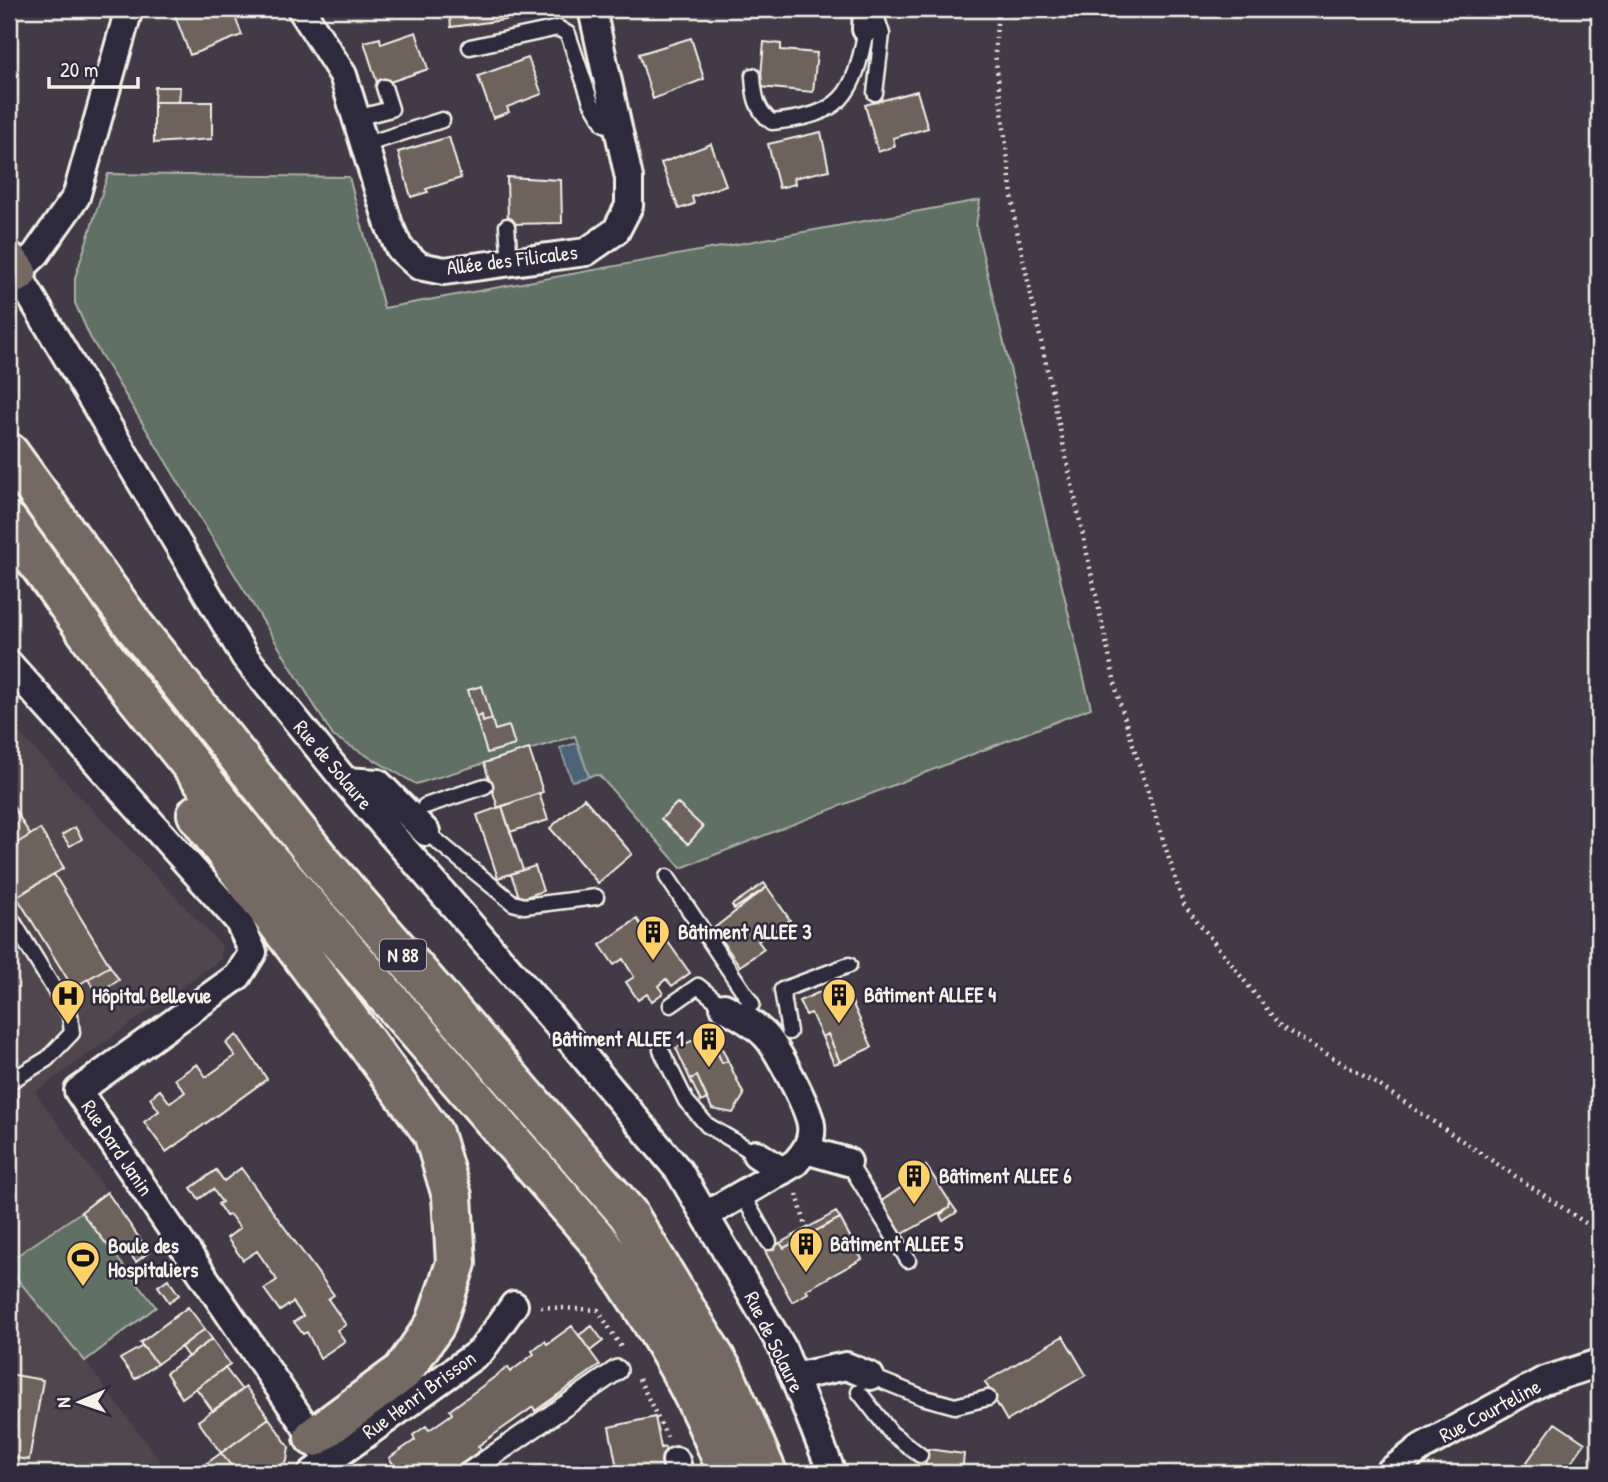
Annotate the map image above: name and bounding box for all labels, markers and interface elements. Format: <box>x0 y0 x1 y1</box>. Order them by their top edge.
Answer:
scale bar <box>49 46 138 90</box>
text: 20 m <box>60 55 98 84</box>
street label: Allée des Filicales <box>445 237 579 282</box>
street label: Rue de Solaure <box>287 714 380 816</box>
building icon: Bâtiment ALLEE 3 <box>634 913 672 962</box>
place label: Bâtiment ALLEE 3 <box>678 917 812 946</box>
road number: N 88 <box>380 939 426 970</box>
building icon: Bâtiment ALLEE 4 <box>820 976 858 1025</box>
hospital icon: Hôpital Bellevue <box>49 977 87 1026</box>
place label: Bâtiment ALLEE 4 <box>864 980 996 1009</box>
place label: Hôpital Bellevue <box>92 981 212 1011</box>
building icon: Bâtiment ALLEE 1 <box>690 1020 728 1069</box>
place label: Bâtiment ALLEE 1 <box>552 1024 684 1053</box>
street label: Rue Dard Janin <box>75 1094 160 1201</box>
building icon: Bâtiment ALLEE 6 <box>895 1157 933 1206</box>
place label: Bâtiment ALLEE 6 <box>939 1161 1072 1190</box>
building icon: Bâtiment ALLEE 5 <box>787 1225 825 1274</box>
place label: Bâtiment ALLEE 5 <box>830 1229 963 1258</box>
place label: Boule des Hospitaliers <box>108 1231 198 1285</box>
sports icon: Boule des Hospitaliers <box>64 1239 102 1288</box>
street label: Rue de Solaure <box>737 1286 811 1397</box>
street label: Rue Henri Brisson <box>356 1343 481 1446</box>
north arrow <box>46 1366 116 1436</box>
street label: Rue Courteline <box>1434 1372 1546 1449</box>
text: N <box>50 1397 76 1408</box>

